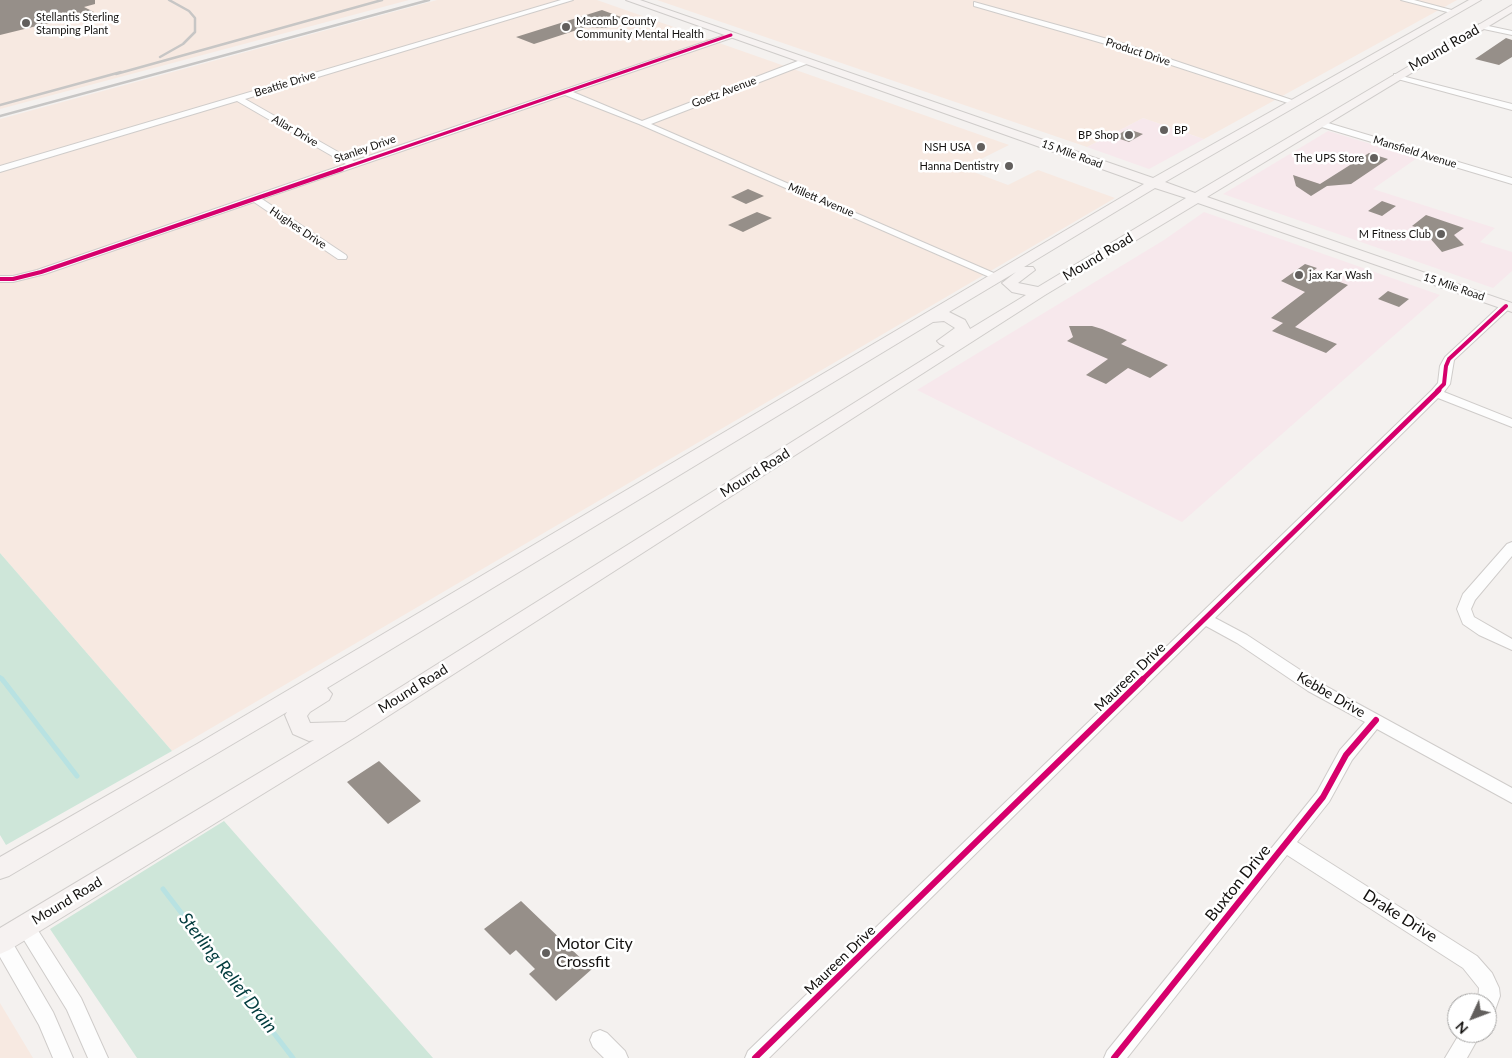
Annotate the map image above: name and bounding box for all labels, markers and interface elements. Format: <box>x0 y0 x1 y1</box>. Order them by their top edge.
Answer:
place label: Stellantis Sterling Stamping Plant <box>36 10 119 36</box>
place label: Macomb County Community Mental Health <box>576 14 704 40</box>
marker: Stellantis Sterling Stamping Plant <box>20 17 32 29</box>
marker: Macomb County Community Mental Health <box>560 21 572 33</box>
street label: Mound Road <box>1406 21 1482 75</box>
street label: Product Drive <box>1104 35 1172 69</box>
street label: Beattie Drive <box>253 68 317 100</box>
street label: Goetz Avenue <box>690 74 758 110</box>
street label: Allar Drive <box>270 113 320 149</box>
place label: BP <box>1174 123 1188 137</box>
marker: BP <box>1158 124 1170 136</box>
place label: BP Shop <box>1078 128 1119 142</box>
marker: BP Shop <box>1123 129 1135 141</box>
street label: Stanley Drive <box>332 132 398 166</box>
street label: Mansfield Avenue <box>1372 133 1458 171</box>
street label: 15 Mile Road <box>1040 137 1104 171</box>
place label: NSH USA <box>924 140 971 154</box>
marker: NSH USA <box>975 141 987 153</box>
place label: The UPS Store <box>1294 151 1364 165</box>
marker: The UPS Store <box>1368 152 1380 164</box>
place label: Hanna Dentistry <box>919 159 999 173</box>
marker: Hanna Dentistry <box>1003 160 1015 172</box>
street label: Millett Avenue <box>786 180 856 220</box>
street label: Hughes Drive <box>267 204 329 252</box>
place label: M Fitness Club <box>1359 227 1431 241</box>
marker: M Fitness Club <box>1435 228 1447 240</box>
street label: Mound Road <box>1060 230 1136 284</box>
place label: jax Kar Wash <box>1309 268 1372 282</box>
marker: jax Kar Wash <box>1293 269 1305 281</box>
street label: 15 Mile Road <box>1422 270 1486 304</box>
street label: Mound Road <box>717 445 793 501</box>
street label: Maureen Drive <box>1091 639 1169 715</box>
street label: Mound Road <box>375 661 451 717</box>
street label: Kebbe Drive <box>1294 669 1368 721</box>
street label: Buxton Drive <box>1201 841 1275 925</box>
street label: Mound Road <box>29 874 105 928</box>
street label: Drake Drive <box>1359 886 1441 946</box>
water label: Sterling Relief Drain <box>174 909 282 1037</box>
street label: Maureen Drive <box>801 922 879 998</box>
place label: Motor City Crossfit <box>556 934 633 972</box>
marker: Motor City Crossfit <box>540 947 552 959</box>
north arrow <box>1447 993 1497 1043</box>
text: N <box>1452 1018 1471 1038</box>

